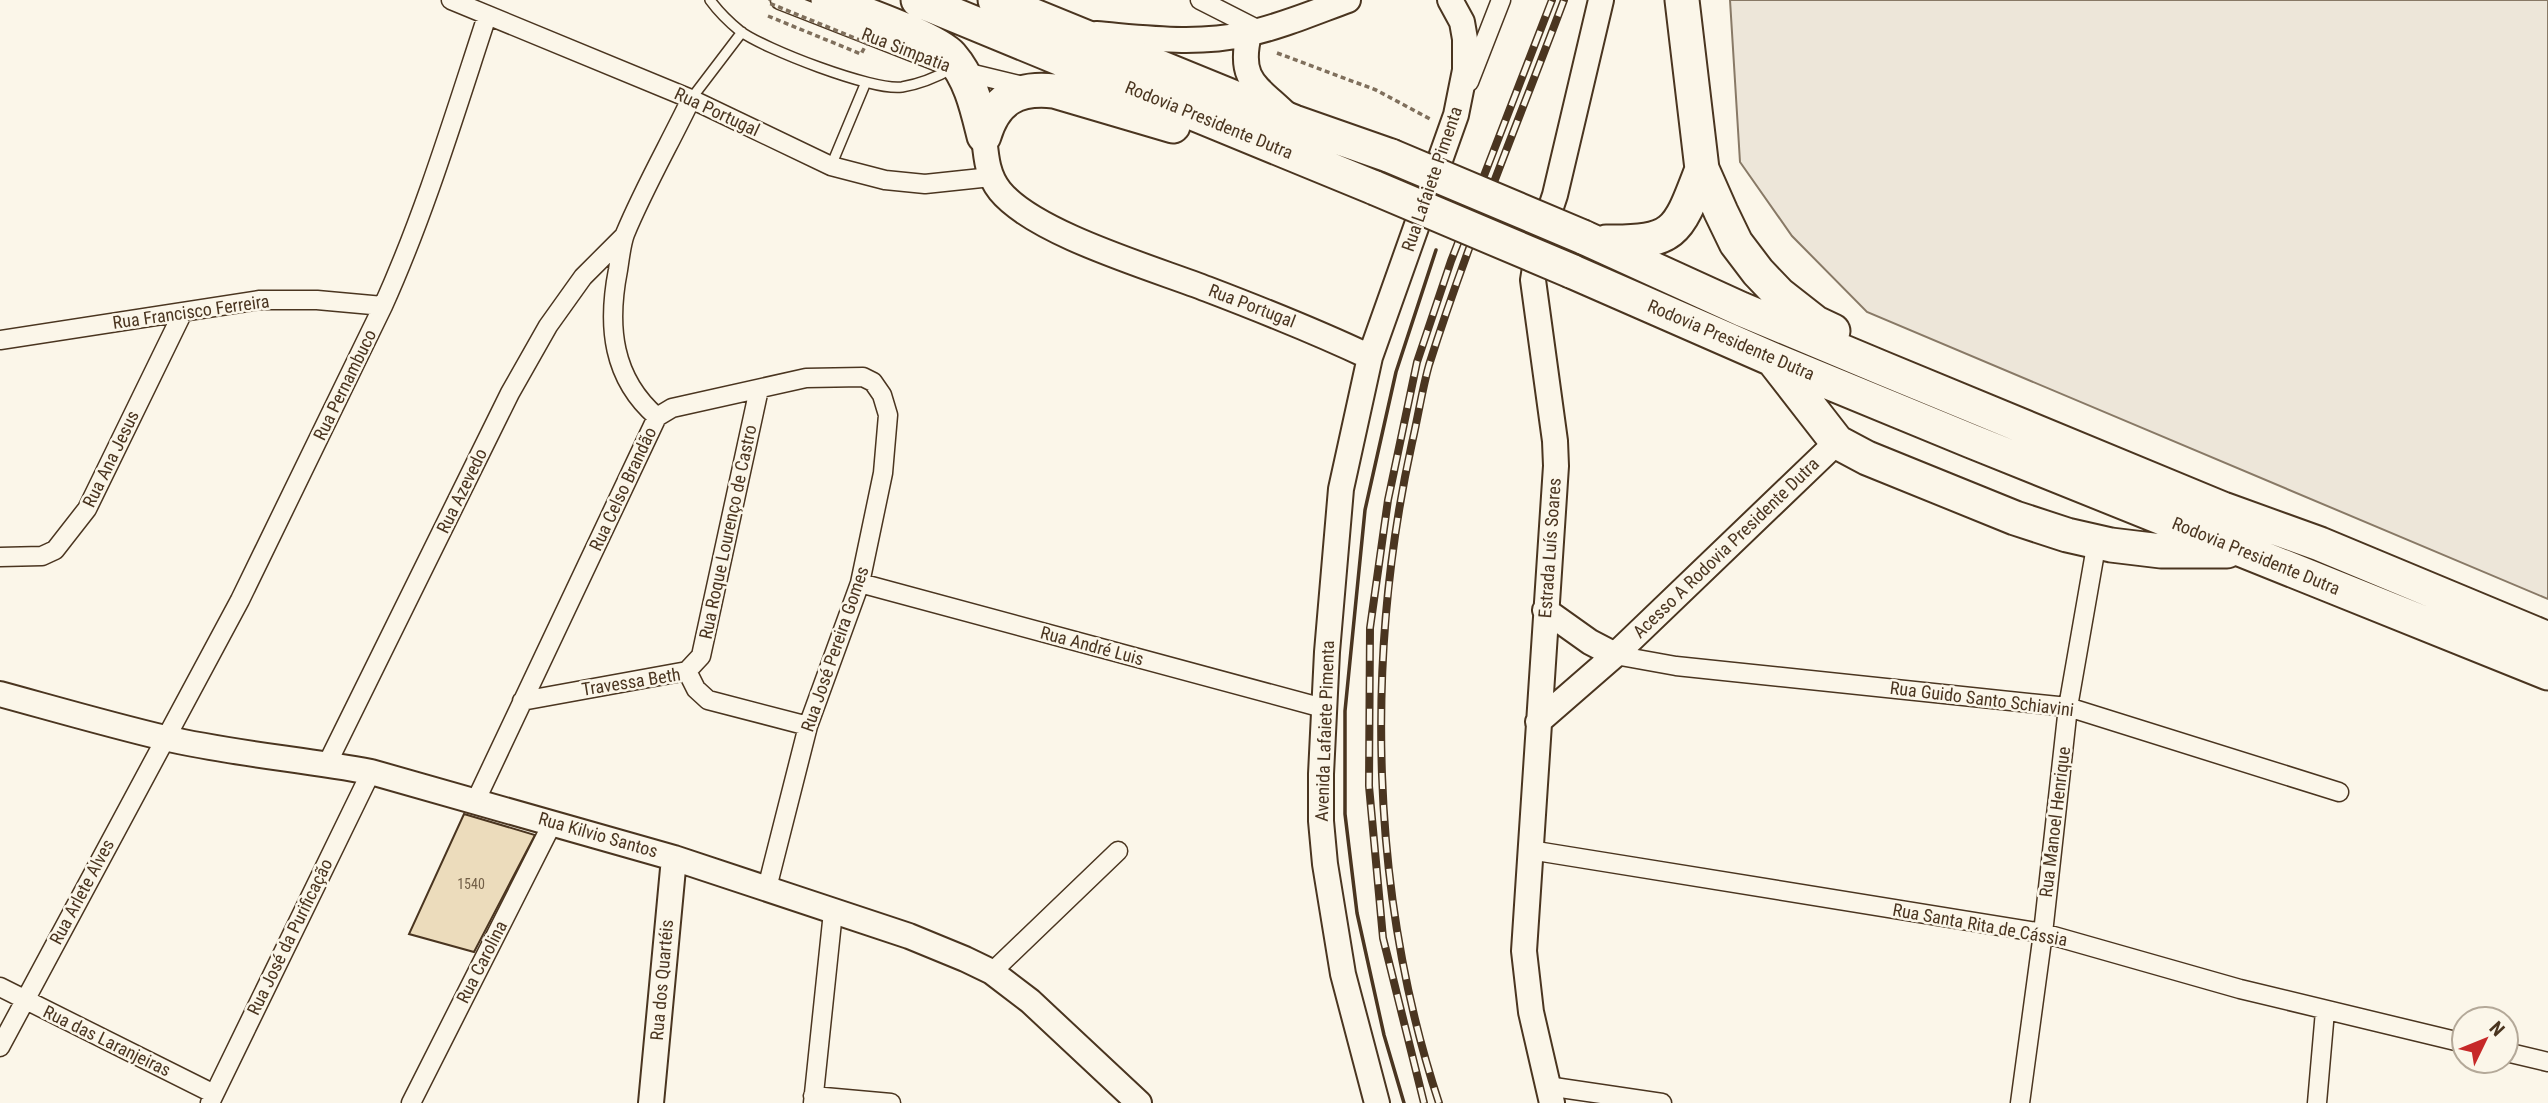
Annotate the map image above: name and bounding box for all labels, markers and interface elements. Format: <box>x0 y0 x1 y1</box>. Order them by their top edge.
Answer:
street label: Rua Simpatia <box>859 23 954 76</box>
street label: Rodovia Presidente Dutra <box>1122 76 1296 163</box>
street label: Rua Portugal <box>671 83 763 140</box>
street label: Rua Lafaiete Pimenta <box>1397 104 1466 254</box>
street label: Rua Portugal <box>1206 279 1299 332</box>
street label: Rua Francisco Ferreira <box>111 290 271 333</box>
street label: Rodovia Presidente Dutra <box>1645 295 1818 384</box>
street label: Rua Pernambuco <box>309 326 380 444</box>
street label: Rua Ana Jesus <box>78 407 143 511</box>
street label: Rua Roque Lourenço de Castro <box>695 423 760 641</box>
street label: Rua Celso Brandão <box>585 424 660 554</box>
street label: Rua Azevedo <box>432 445 491 537</box>
street label: Acesso A Rodovia Presidente Dutra <box>1628 453 1823 642</box>
street label: Estrada Luís Soares <box>1534 477 1565 619</box>
street label: Rodovia Presidente Dutra <box>2169 512 2343 599</box>
street label: Rua José Pereira Gomes <box>796 563 873 734</box>
street label: Rua André Luis <box>1038 622 1146 669</box>
street label: Avenida Lafaiete Pimenta <box>1311 640 1338 822</box>
street label: Travessa Beth <box>580 663 682 700</box>
street label: Rua Guido Santo Schiavini <box>1889 677 2075 720</box>
street label: Rua Manoel Henrique <box>2035 745 2074 899</box>
street label: Rua Kilvio Santos <box>536 807 660 862</box>
street label: Rua Arlete Alves <box>45 836 118 948</box>
street label: Rua José da Purificação <box>243 855 337 1018</box>
house number: 1540 <box>457 876 485 892</box>
street label: Rua Santa Rita de Cássia <box>1891 899 2069 950</box>
street label: Rua Carolina <box>452 917 511 1007</box>
street label: Rua dos Quartéis <box>646 919 677 1041</box>
street label: Rua das Laranjeiras <box>40 1001 174 1080</box>
north arrow <box>2450 1005 2520 1075</box>
text: N <box>2485 1017 2509 1041</box>

